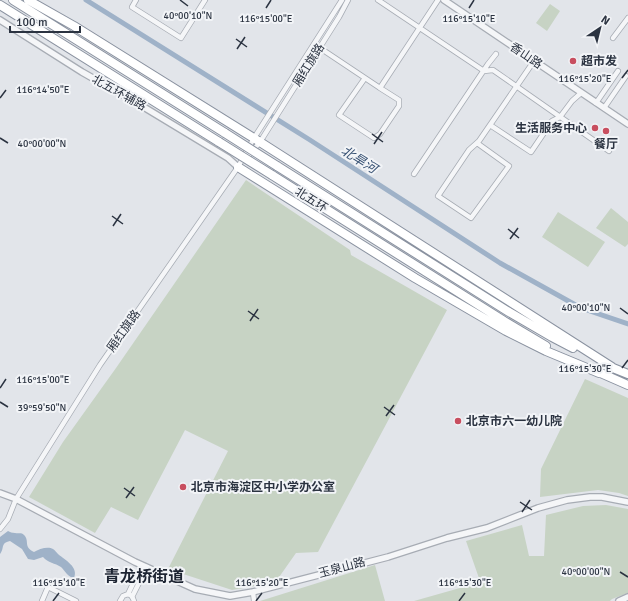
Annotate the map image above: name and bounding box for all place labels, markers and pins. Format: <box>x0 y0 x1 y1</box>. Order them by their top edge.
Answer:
place label: 超市发 <box>581 54 617 69</box>
marker: 超市发 <box>568 56 578 66</box>
place label: 生活服务中心 <box>515 121 587 136</box>
marker: 生活服务中心 <box>590 123 600 133</box>
marker: 餐厅 <box>601 126 611 136</box>
place label: 餐厅 <box>594 137 618 152</box>
place label: 北京市六一幼儿院 <box>466 414 562 429</box>
marker: 北京市六一幼儿院 <box>453 416 463 426</box>
place label: 北京市海淀区中小学办公室 <box>191 480 335 495</box>
marker: 北京市海淀区中小学办公室 <box>178 482 188 492</box>

